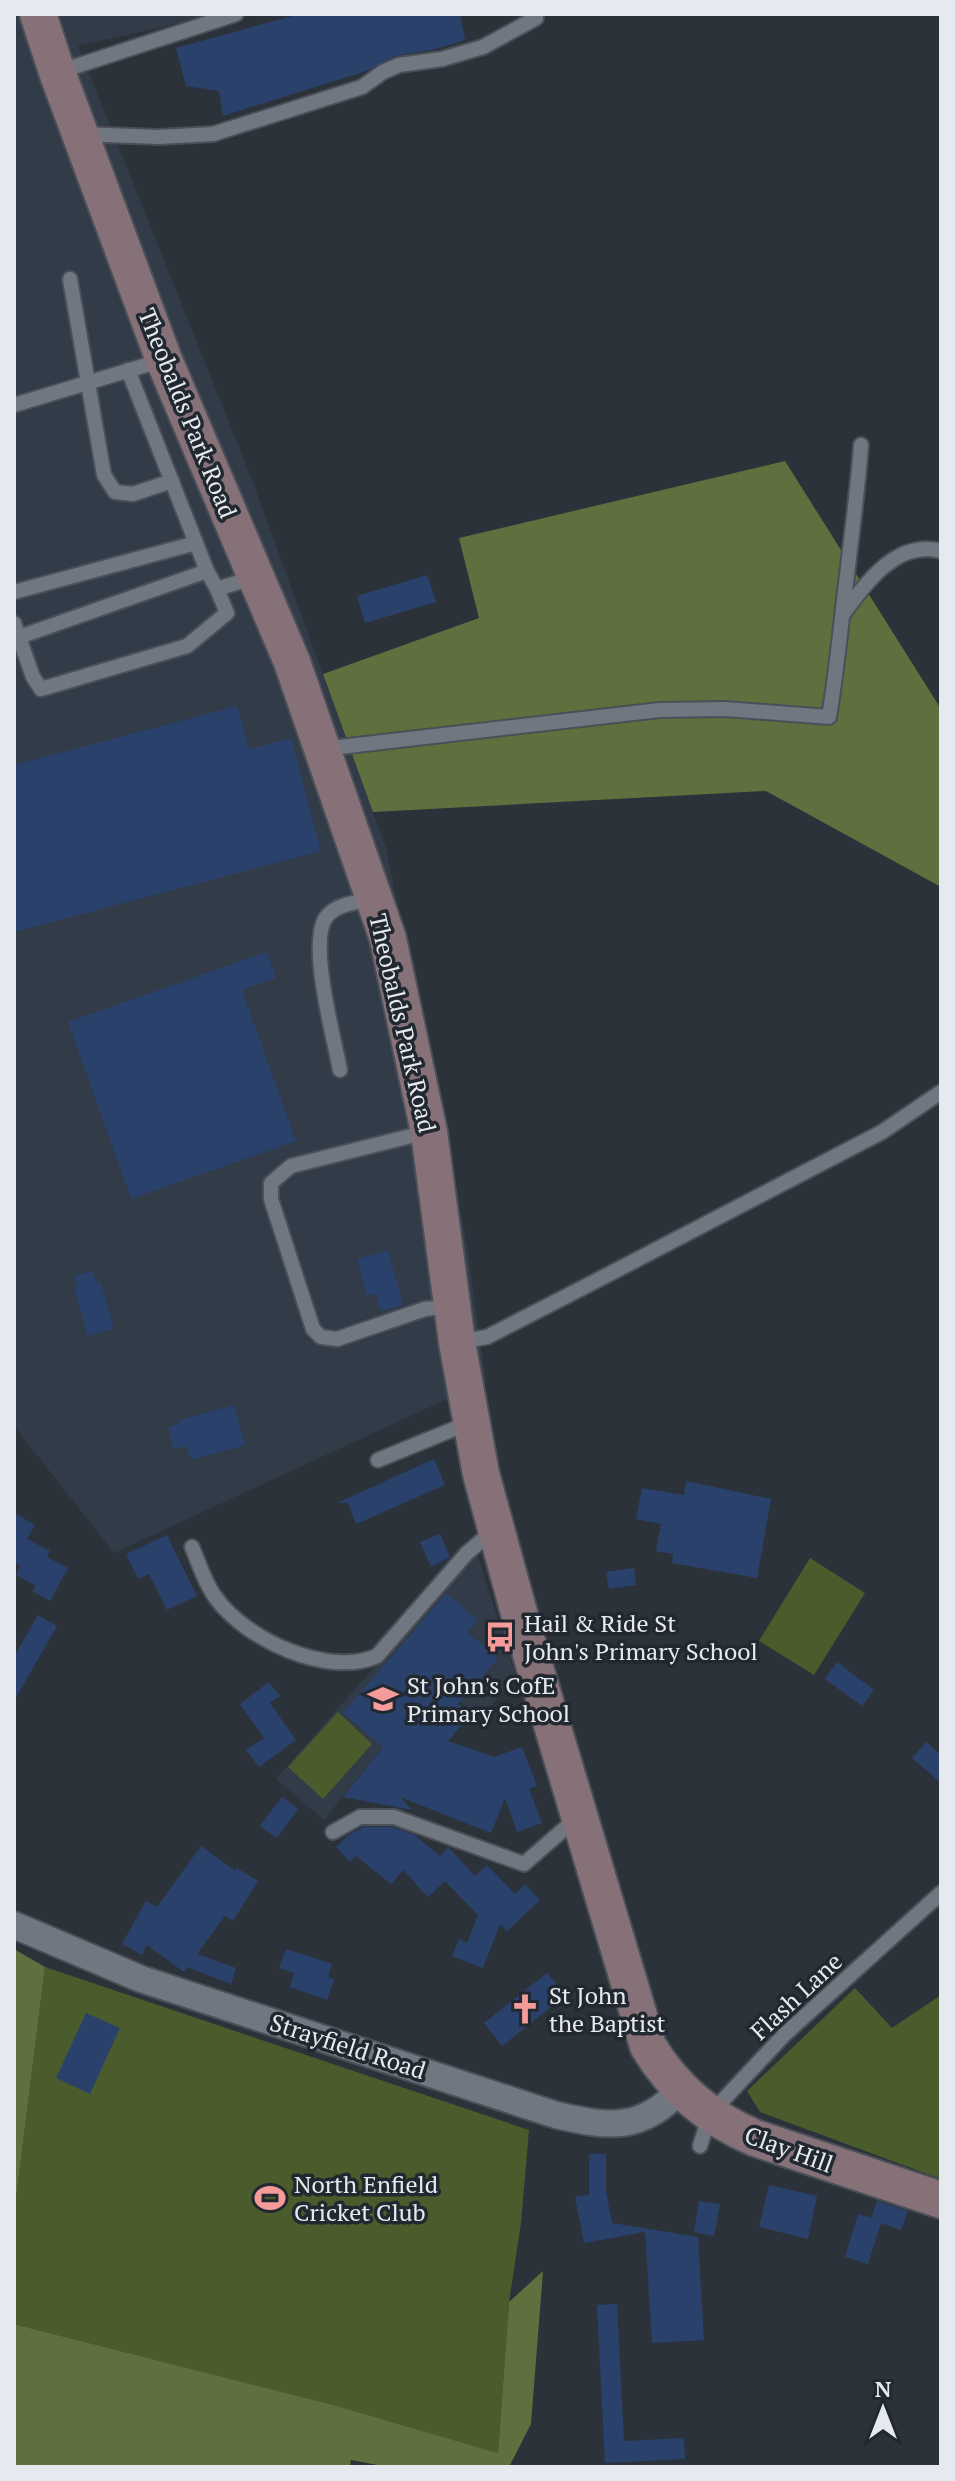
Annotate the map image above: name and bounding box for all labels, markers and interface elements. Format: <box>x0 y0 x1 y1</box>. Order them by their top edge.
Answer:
street label: Theobalds Park Road <box>131 303 245 523</box>
street label: Theobalds Park Road <box>362 910 444 1136</box>
place label: Hail & Ride St John's Primary School <box>524 1607 758 1667</box>
bus stop icon: Hail & Ride St John's Primary School <box>483 1620 517 1654</box>
place label: St John's CofE Primary School <box>407 1669 570 1729</box>
school or university icon: St John's CofE Primary School <box>366 1682 400 1716</box>
street label: Flash Lane <box>743 1945 849 2047</box>
place label: St John the Baptist <box>549 1979 666 2039</box>
church icon: St John the Baptist <box>508 1992 542 2026</box>
street label: Strayfield Road <box>266 2006 430 2086</box>
street label: Clay Hill <box>740 2118 838 2180</box>
place label: North Enfield Cricket Club <box>294 2168 438 2228</box>
sports icon: North Enfield Cricket Club <box>253 2181 287 2215</box>
north arrow <box>843 2369 923 2449</box>
text: N <box>875 2374 892 2403</box>

